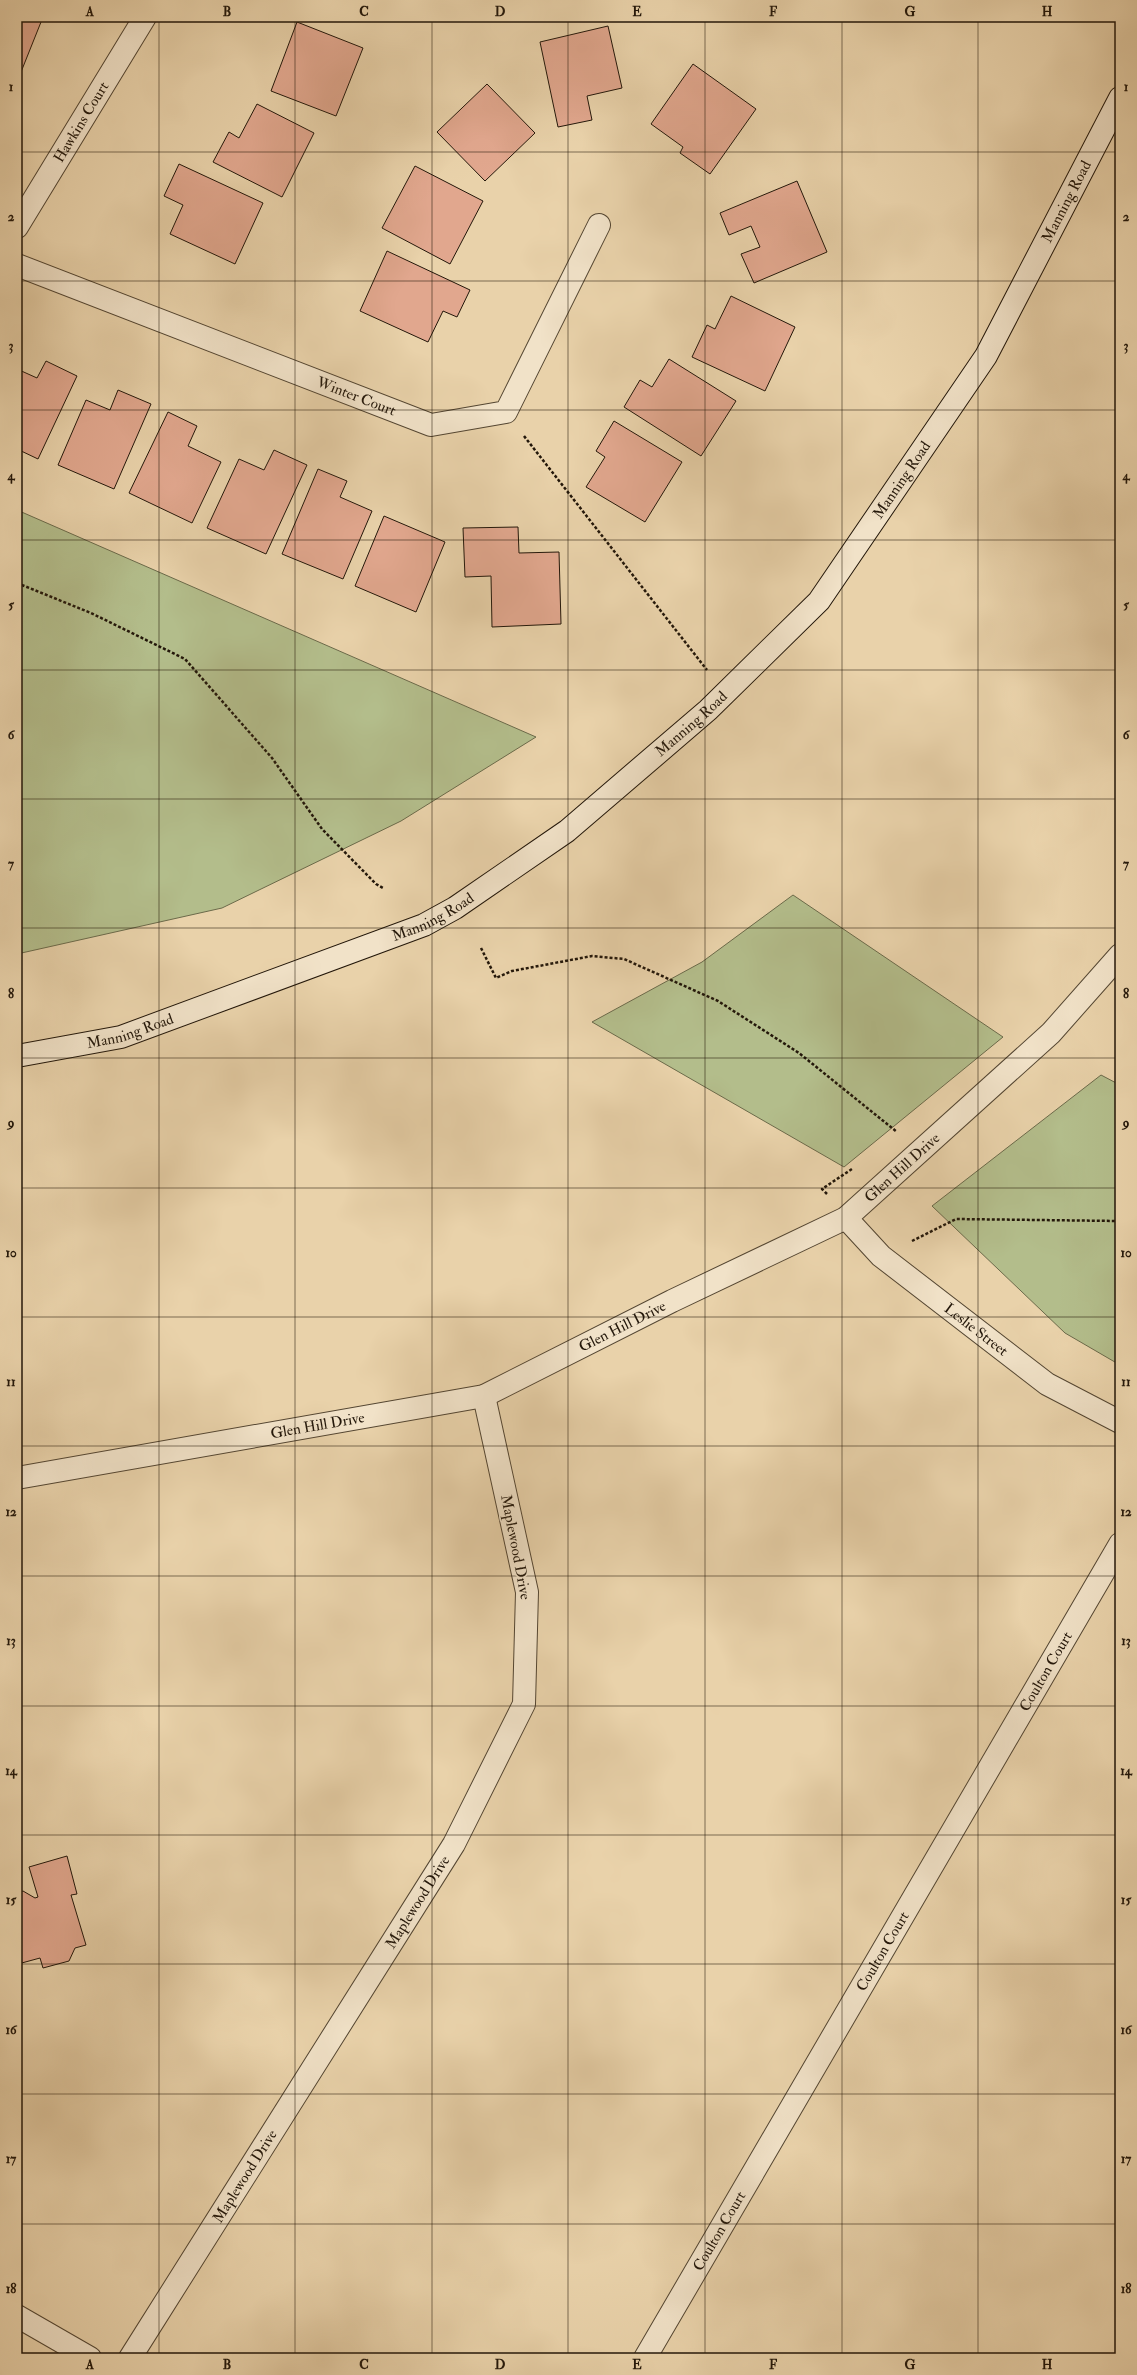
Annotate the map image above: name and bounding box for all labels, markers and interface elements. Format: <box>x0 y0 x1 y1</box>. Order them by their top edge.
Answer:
text: A <box>85 4 95 20</box>
text: B <box>223 4 231 20</box>
text: C <box>359 4 369 20</box>
text: D <box>495 4 506 20</box>
text: E <box>632 4 642 20</box>
text: F <box>769 4 778 20</box>
text: G <box>905 4 916 20</box>
text: H <box>1042 4 1053 20</box>
street label: Hawkins Court <box>50 78 113 166</box>
text: 1 <box>9 79 14 95</box>
text: 1 <box>1124 79 1129 95</box>
street label: Manning Road <box>1038 157 1096 246</box>
text: 2 <box>8 209 15 225</box>
text: 2 <box>1123 209 1130 225</box>
text: 3 <box>9 338 14 354</box>
text: 3 <box>1124 338 1129 354</box>
street label: Winter Court <box>313 372 399 421</box>
street label: Manning Road <box>869 437 935 523</box>
text: 4 <box>6 468 15 484</box>
text: 4 <box>1121 468 1130 484</box>
text: 5 <box>8 597 14 613</box>
text: 5 <box>1123 597 1129 613</box>
street label: Manning Road <box>652 687 732 761</box>
text: 6 <box>8 727 16 743</box>
text: 6 <box>1123 727 1131 743</box>
text: 7 <box>8 856 15 872</box>
text: 7 <box>1123 856 1130 872</box>
street label: Manning Road <box>389 888 478 946</box>
text: 8 <box>8 986 14 1002</box>
text: 8 <box>1123 986 1129 1002</box>
street label: Manning Road <box>85 1009 177 1053</box>
text: 9 <box>6 1115 15 1131</box>
text: 9 <box>1121 1115 1130 1131</box>
street label: Glen Hill Drive <box>861 1129 944 1207</box>
text: 10 <box>5 1245 17 1261</box>
text: 10 <box>1120 1245 1132 1261</box>
street label: Glen Hill Drive <box>576 1297 669 1357</box>
street label: Leslie Street <box>940 1299 1012 1361</box>
text: 11 <box>6 1374 16 1390</box>
text: 11 <box>1121 1374 1131 1390</box>
street label: Glen Hill Drive <box>269 1408 366 1443</box>
street label: Maplewood Drive <box>495 1493 535 1601</box>
text: 12 <box>5 1504 17 1520</box>
text: 12 <box>1120 1504 1132 1520</box>
street label: Coulton Court <box>1015 1628 1077 1715</box>
text: 13 <box>6 1633 16 1649</box>
text: 13 <box>1121 1633 1131 1649</box>
text: 14 <box>5 1763 18 1779</box>
text: 14 <box>1120 1763 1133 1779</box>
street label: Maplewood Drive <box>381 1852 454 1952</box>
text: 15 <box>6 1892 16 1908</box>
text: 15 <box>1121 1892 1131 1908</box>
street label: Coulton Court <box>852 1908 914 1995</box>
text: 16 <box>5 2022 18 2038</box>
text: 16 <box>1120 2022 1133 2038</box>
street label: Maplewood Drive <box>209 2126 282 2227</box>
text: 17 <box>6 2151 17 2167</box>
text: 17 <box>1121 2151 1132 2167</box>
street label: Coulton Court <box>689 2188 750 2275</box>
text: 18 <box>6 2281 16 2297</box>
text: 18 <box>1121 2281 1131 2297</box>
text: A <box>85 2357 95 2373</box>
text: B <box>223 2357 231 2373</box>
text: C <box>359 2357 369 2373</box>
text: D <box>495 2357 506 2373</box>
text: E <box>632 2357 642 2373</box>
text: F <box>769 2357 778 2373</box>
text: G <box>905 2357 916 2373</box>
text: H <box>1042 2357 1053 2373</box>

